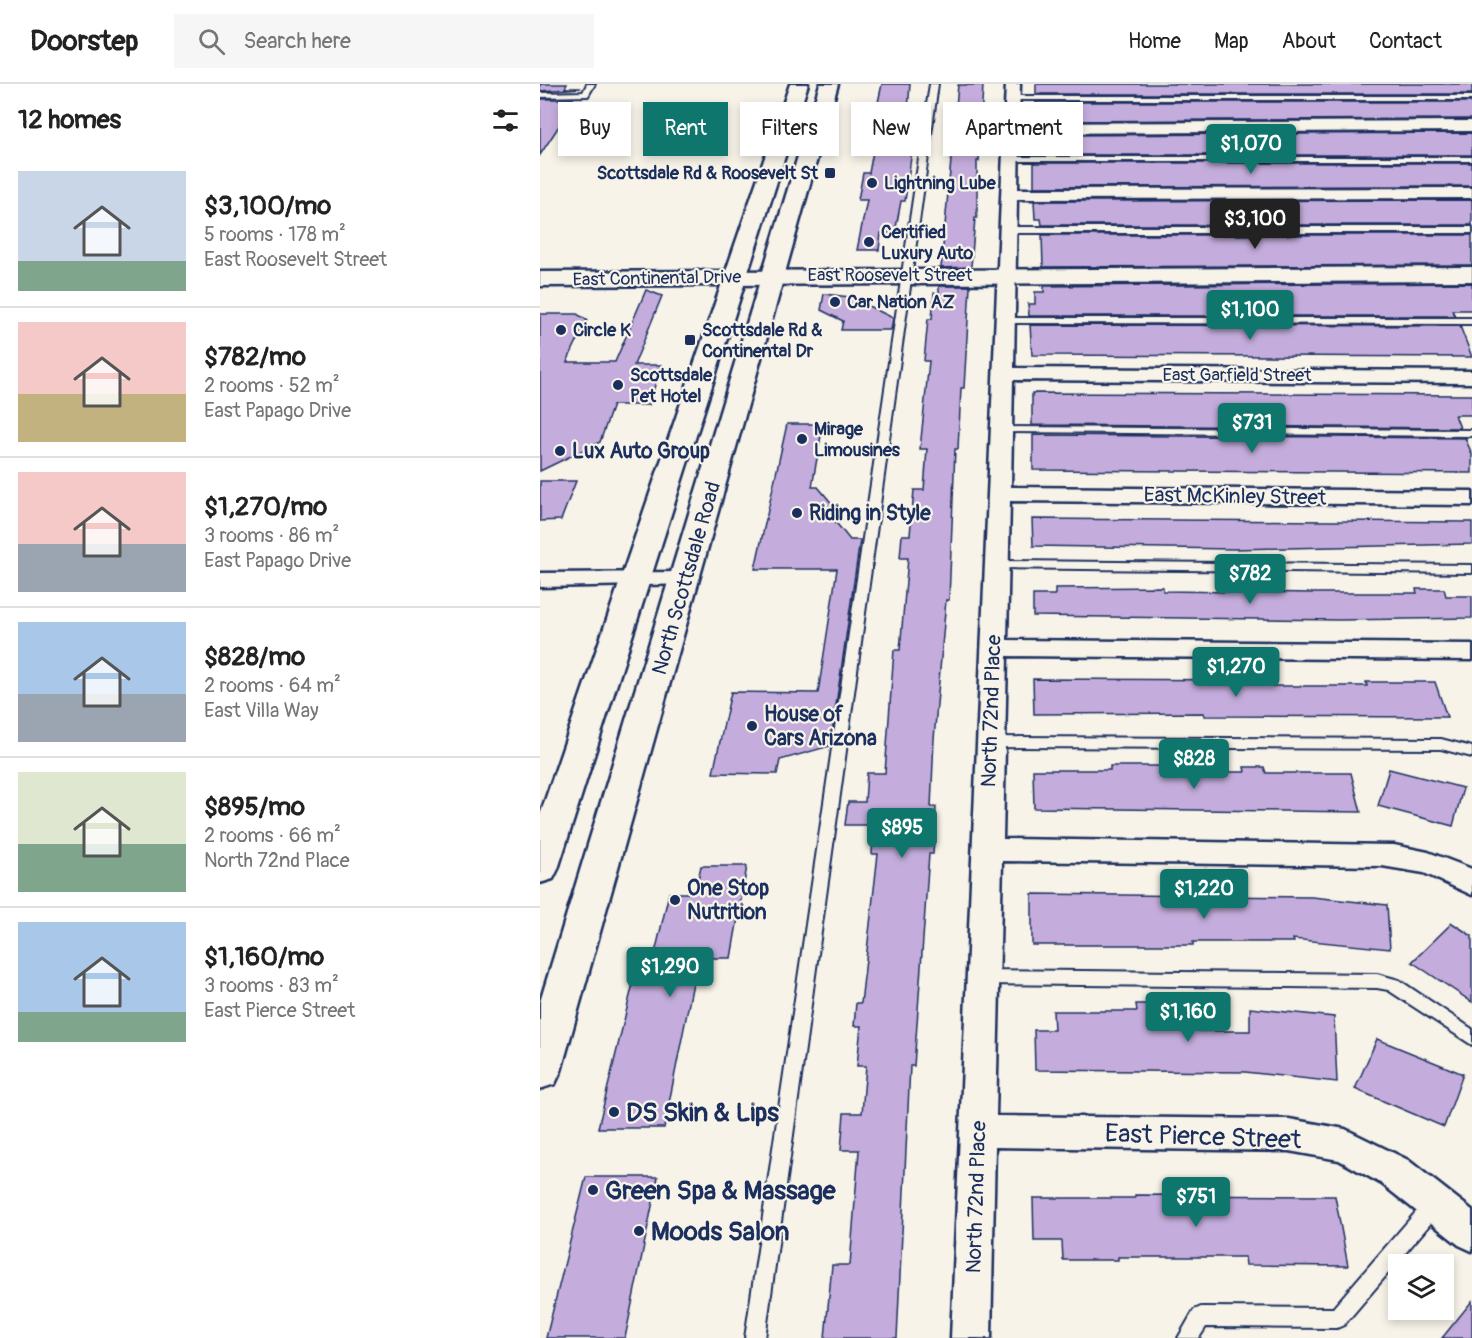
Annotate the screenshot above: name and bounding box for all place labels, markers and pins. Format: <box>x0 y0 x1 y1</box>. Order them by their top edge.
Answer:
pin: $1,070 <box>1202 124 1300 175</box>
place label: Scottsdale Rd & Roosevelt St <box>597 162 819 185</box>
marker: Scottsdale Rd & Roosevelt St <box>823 166 837 180</box>
place label: Lightning Lube <box>884 172 997 195</box>
marker: Lightning Lube <box>865 176 879 190</box>
pin: $3,100 <box>1206 199 1304 250</box>
place label: Certified Luxury Auto <box>881 221 974 265</box>
marker: Certified Luxury Auto <box>862 235 876 249</box>
pin: $1,100 <box>1201 290 1299 341</box>
place label: Car Nation AZ <box>847 291 956 314</box>
marker: Car Nation AZ <box>828 295 842 309</box>
place label: Circle K <box>573 319 631 342</box>
place label: Scottsdale Rd & Continental Dr <box>702 319 823 363</box>
marker: Circle K <box>554 323 568 337</box>
marker: Scottsdale Rd & Continental Dr <box>683 333 697 347</box>
place label: Scottsdale Pet Hotel <box>630 364 713 408</box>
marker: Scottsdale Pet Hotel <box>611 378 625 392</box>
pin: $731 <box>1216 403 1288 454</box>
place label: Mirage Limousines <box>814 418 901 462</box>
marker: Mirage Limousines <box>795 432 809 446</box>
place label: Lux Auto Group <box>572 438 710 465</box>
marker: Lux Auto Group <box>553 444 567 458</box>
place label: Riding in Style <box>809 500 931 527</box>
marker: Riding in Style <box>790 506 804 520</box>
pin: $782 <box>1214 554 1286 605</box>
pin: $1,270 <box>1187 647 1285 698</box>
place label: House of Cars Arizona <box>764 701 877 752</box>
marker: House of Cars Arizona <box>745 719 759 733</box>
pin: $828 <box>1158 739 1230 790</box>
pin: $895 <box>866 808 938 859</box>
pin: $1,220 <box>1155 869 1253 920</box>
place label: One Stop Nutrition <box>687 875 769 926</box>
marker: One Stop Nutrition <box>668 893 682 907</box>
pin: $1,290 <box>621 947 719 998</box>
pin: $1,160 <box>1139 992 1237 1043</box>
place label: DS Skin & Lips <box>626 1097 779 1129</box>
marker: DS Skin & Lips <box>607 1105 621 1119</box>
place label: Green Spa & Massage <box>605 1175 837 1207</box>
pin: $751 <box>1160 1177 1232 1228</box>
marker: Green Spa & Massage <box>586 1183 600 1197</box>
place label: Moods Salon <box>651 1216 790 1248</box>
marker: Moods Salon <box>632 1224 646 1238</box>

